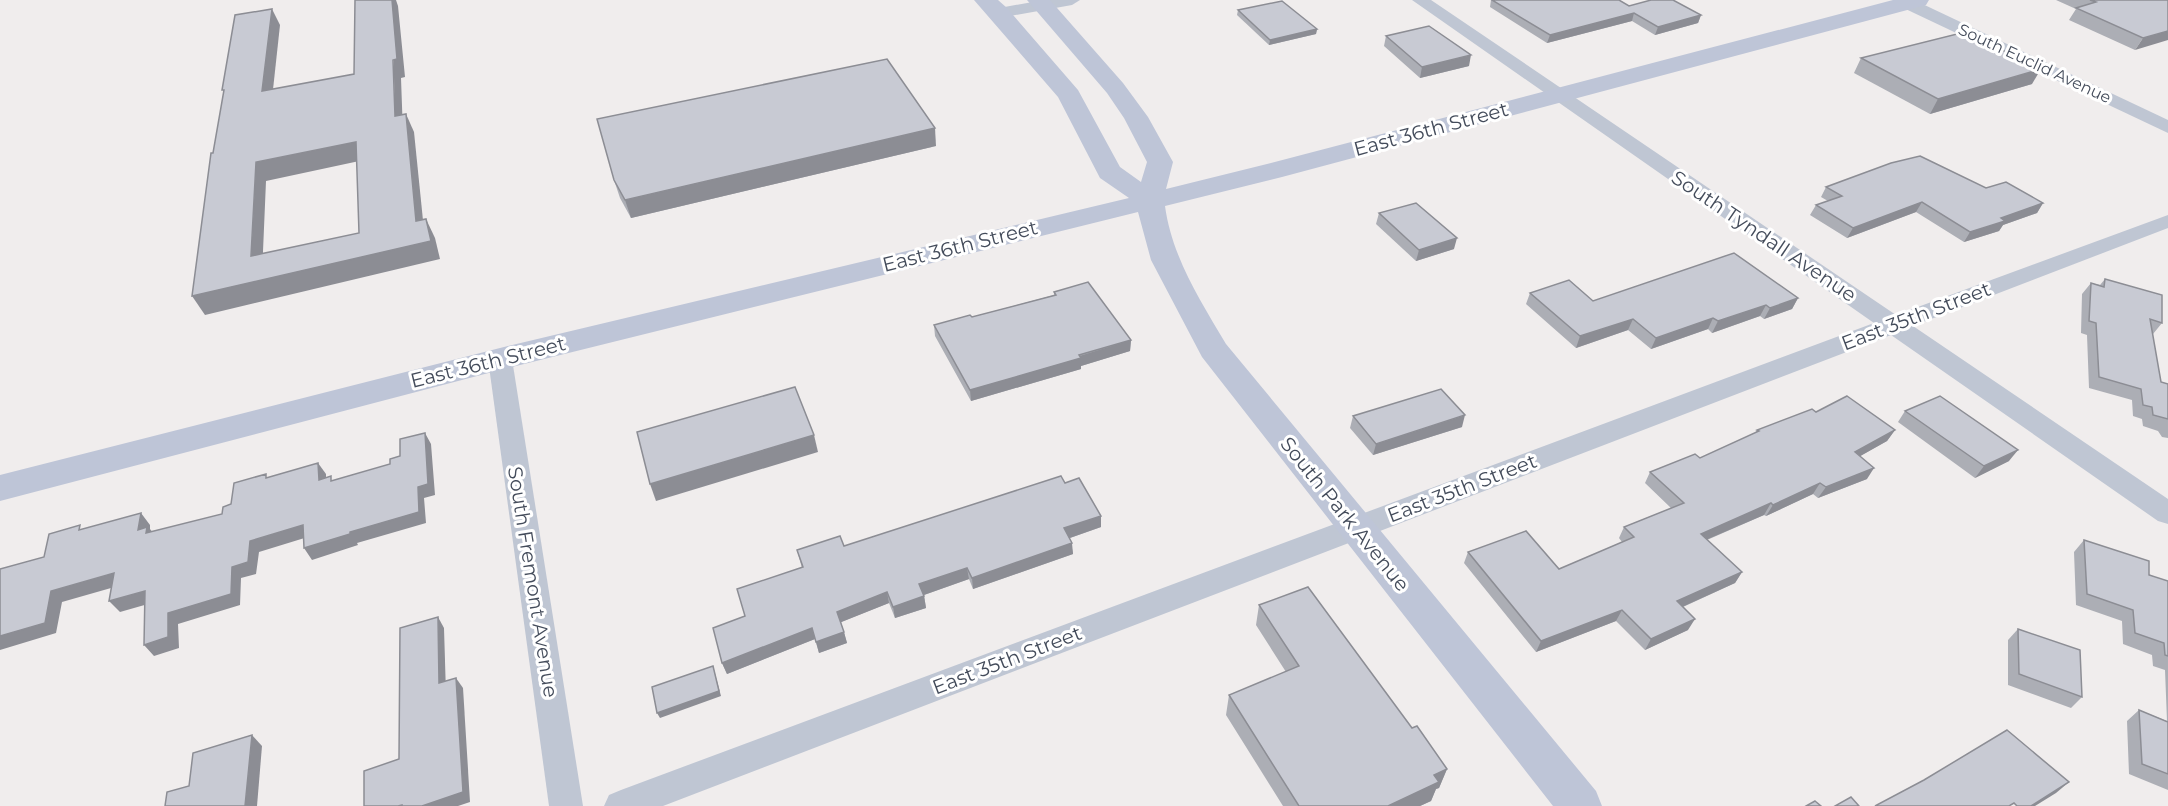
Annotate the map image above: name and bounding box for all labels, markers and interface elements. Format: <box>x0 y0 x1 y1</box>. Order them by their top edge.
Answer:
street label: South Euclid Avenue <box>1955 20 2114 107</box>
street label: East 36th Street <box>1351 97 1511 161</box>
street label: South Tyndall Avenue <box>1667 165 1861 307</box>
street label: East 36th Street <box>880 215 1040 277</box>
street label: East 35th Street <box>1838 277 1994 355</box>
street label: East 36th Street <box>408 331 568 393</box>
street label: South Park Avenue <box>1275 432 1415 596</box>
street label: East 35th Street <box>1384 449 1540 527</box>
street label: South Fremont Avenue <box>503 465 563 699</box>
street label: East 35th Street <box>929 621 1085 699</box>

